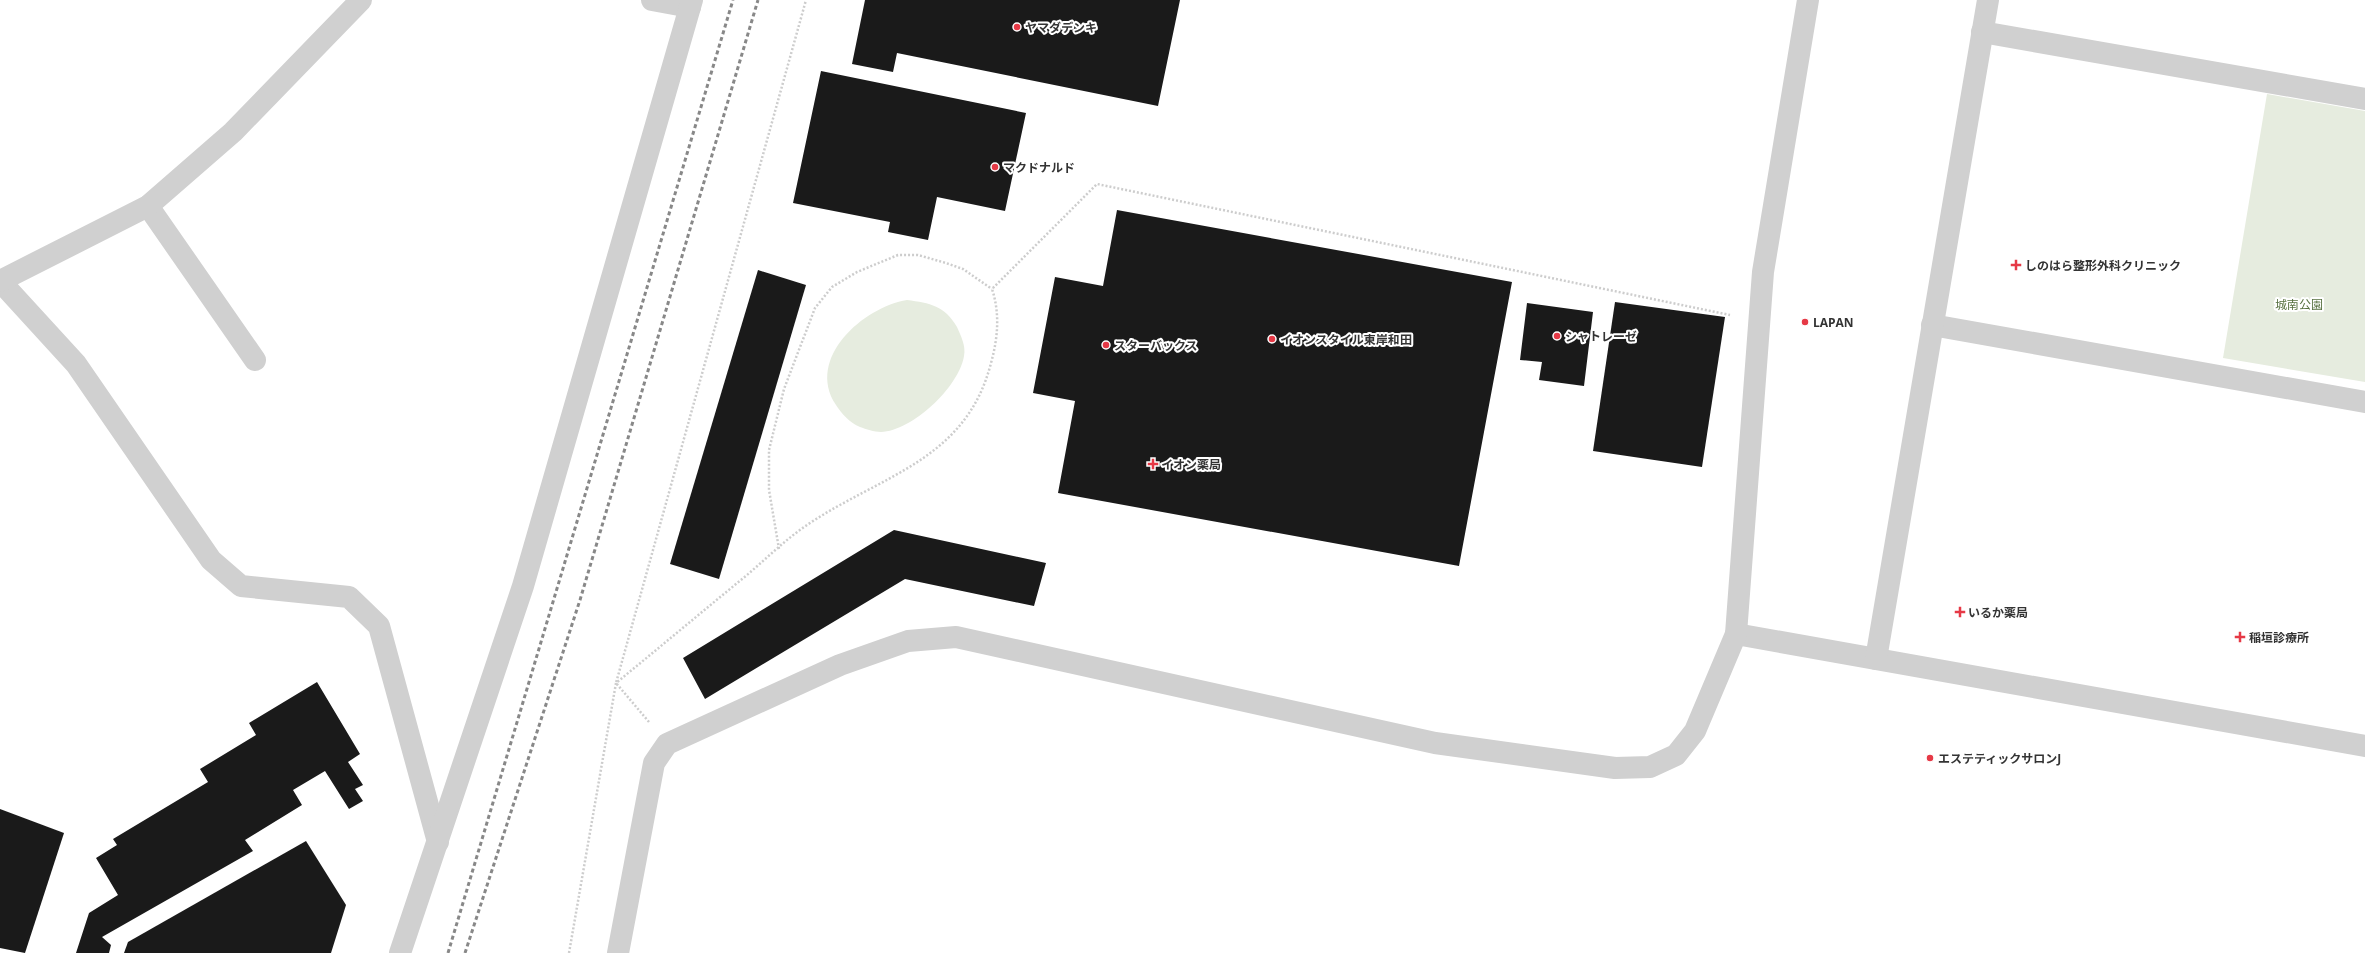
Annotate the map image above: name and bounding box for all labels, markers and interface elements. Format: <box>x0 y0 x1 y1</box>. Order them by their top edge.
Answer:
place label: ヤマダデンキ <box>1025 19 1097 36</box>
marker: ヤマダデンキ <box>1012 22 1022 32</box>
place label: マクドナルド <box>1003 159 1075 176</box>
marker: マクドナルド <box>990 162 1000 172</box>
place label: しのはら整形外科クリニック <box>2025 257 2181 274</box>
marker: しのはら整形外科クリニック <box>2010 259 2022 271</box>
park label: 城南公園 <box>2275 296 2323 313</box>
place label: LAPAN <box>1813 314 1854 331</box>
marker: LAPAN <box>1800 317 1810 327</box>
place label: シャトレーゼ <box>1565 328 1637 345</box>
place label: イオンスタイル東岸和田 <box>1280 331 1412 348</box>
marker: シャトレーゼ <box>1552 331 1562 341</box>
marker: イオンスタイル東岸和田 <box>1267 334 1277 344</box>
place label: スターバックス <box>1114 337 1198 354</box>
marker: スターバックス <box>1101 340 1111 350</box>
place label: イオン薬局 <box>1161 456 1221 473</box>
marker: イオン薬局 <box>1148 459 1158 469</box>
place label: いるか薬局 <box>1968 604 2028 621</box>
marker: いるか薬局 <box>1955 607 1965 617</box>
place label: 稲垣診療所 <box>2249 629 2309 646</box>
marker: 稲垣診療所 <box>2234 631 2246 643</box>
place label: エステティックサロンJ <box>1938 750 2061 767</box>
marker: エステティックサロンJ <box>1925 753 1935 763</box>

